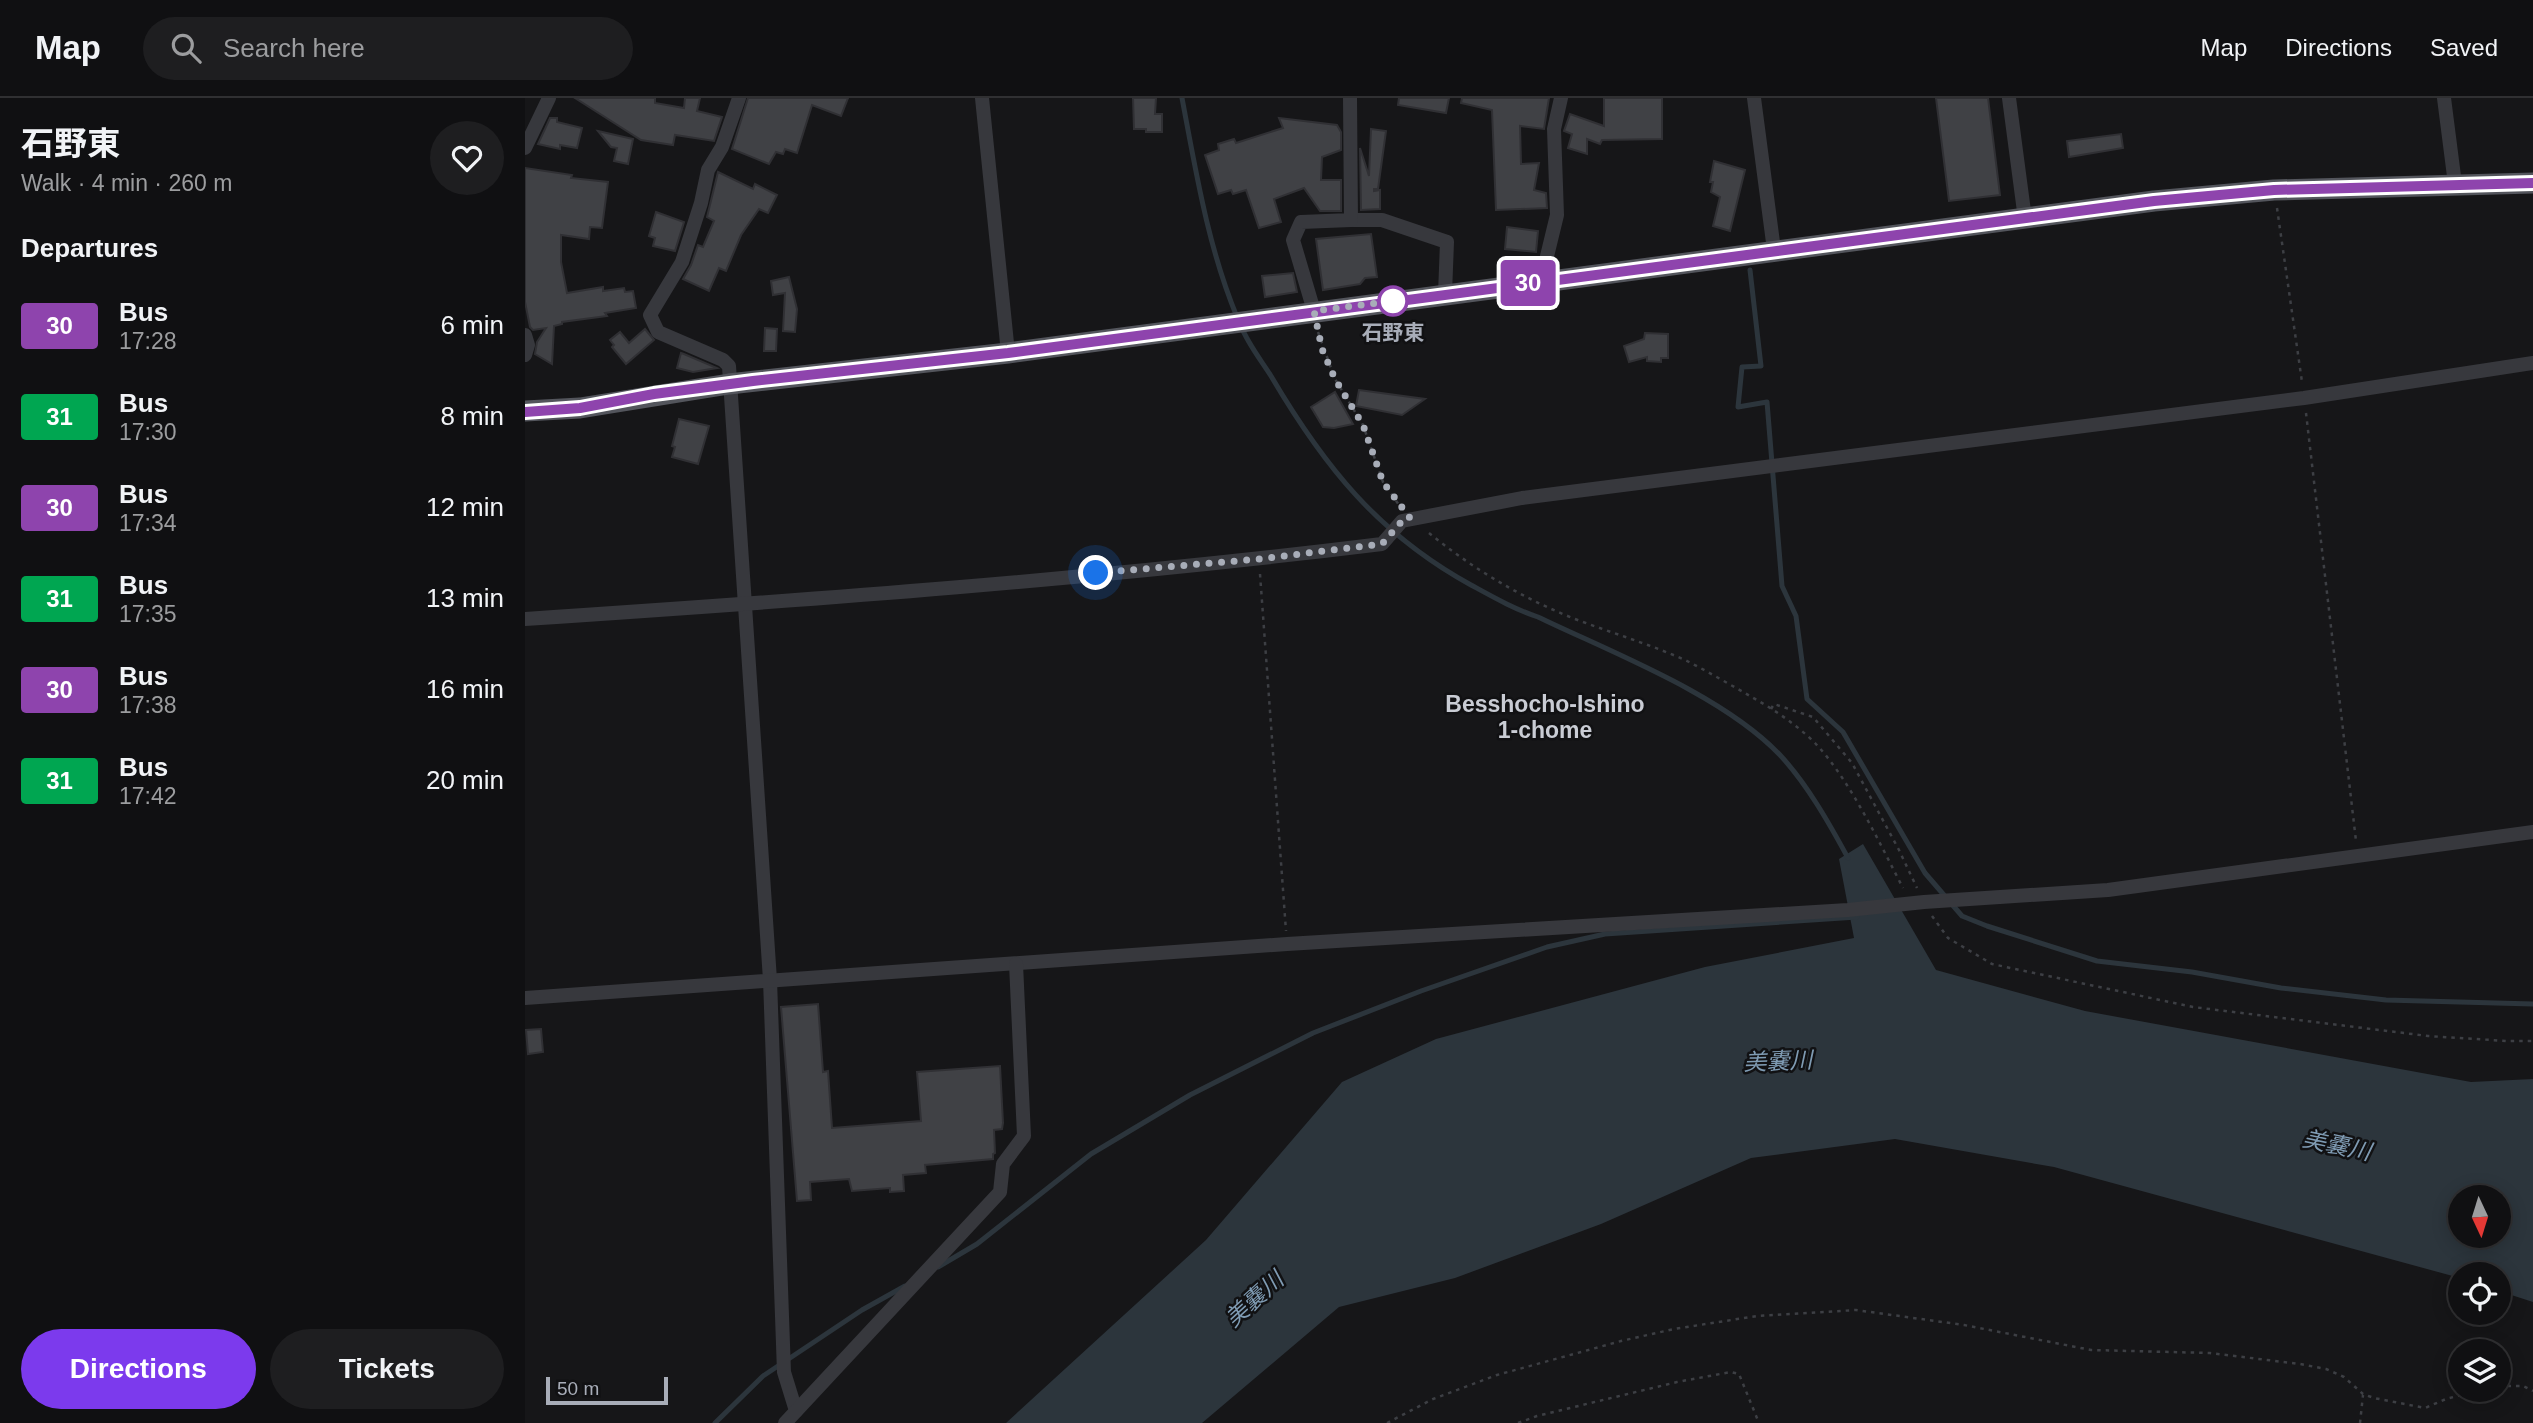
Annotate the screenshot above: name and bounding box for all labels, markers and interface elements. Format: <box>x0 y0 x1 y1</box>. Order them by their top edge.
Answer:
search box <box>143 17 633 80</box>
text: Map <box>35 29 101 66</box>
icon: search <box>167 29 205 67</box>
text: Search here <box>223 33 365 63</box>
text: Map <box>2201 34 2247 61</box>
text: Directions <box>2285 34 2392 61</box>
text: Saved <box>2430 34 2498 61</box>
button: heart <box>430 121 504 195</box>
text: 石野東 <box>21 125 120 162</box>
text: Walk · 4 min · 260 m <box>21 170 232 196</box>
text: Departures <box>21 233 158 263</box>
line badge: 30 <box>1497 260 1559 306</box>
text: 30 <box>1515 269 1541 296</box>
marker: 石野東 <box>1378 286 1408 316</box>
text: Bus <box>119 297 168 327</box>
text: 6 min <box>440 310 504 340</box>
text: 30 <box>46 312 73 339</box>
place label: 石野東 <box>1362 321 1425 344</box>
text: 17:28 <box>119 328 177 354</box>
text: Bus <box>119 388 168 418</box>
text: 8 min <box>440 401 504 431</box>
text: 31 <box>46 403 73 430</box>
text: 17:30 <box>119 419 177 445</box>
text: Bus <box>119 479 168 509</box>
text: 12 min <box>426 492 504 522</box>
text: 30 <box>46 494 73 521</box>
text: 17:34 <box>119 510 177 536</box>
your location <box>1078 555 1113 590</box>
text: Bus <box>119 570 168 600</box>
text: 13 min <box>426 583 504 613</box>
text: 31 <box>46 585 73 612</box>
text: 17:35 <box>119 601 177 627</box>
text: Bus <box>119 661 168 691</box>
text: 16 min <box>426 674 504 704</box>
text: 30 <box>46 676 73 703</box>
district label: Besshocho-Ishino 1-chome <box>1445 691 1645 743</box>
text: 17:38 <box>119 692 177 718</box>
text: Bus <box>119 752 168 782</box>
text: 20 min <box>426 765 504 795</box>
text: 31 <box>46 767 73 794</box>
text: 17:42 <box>119 783 177 809</box>
water label: 美嚢川 <box>1743 1047 1816 1075</box>
water label: 美嚢川 <box>2301 1125 2376 1166</box>
north arrow <box>2448 1185 2511 1248</box>
map controls <box>2448 1185 2511 1402</box>
button: locate <box>2448 1262 2511 1325</box>
water label: 美嚢川 <box>1220 1264 1291 1332</box>
button: Directions <box>21 1329 256 1409</box>
button: Tickets <box>270 1329 504 1409</box>
button: layers <box>2448 1339 2511 1402</box>
scale bar <box>546 1374 669 1406</box>
text: 50 m <box>557 1378 599 1399</box>

